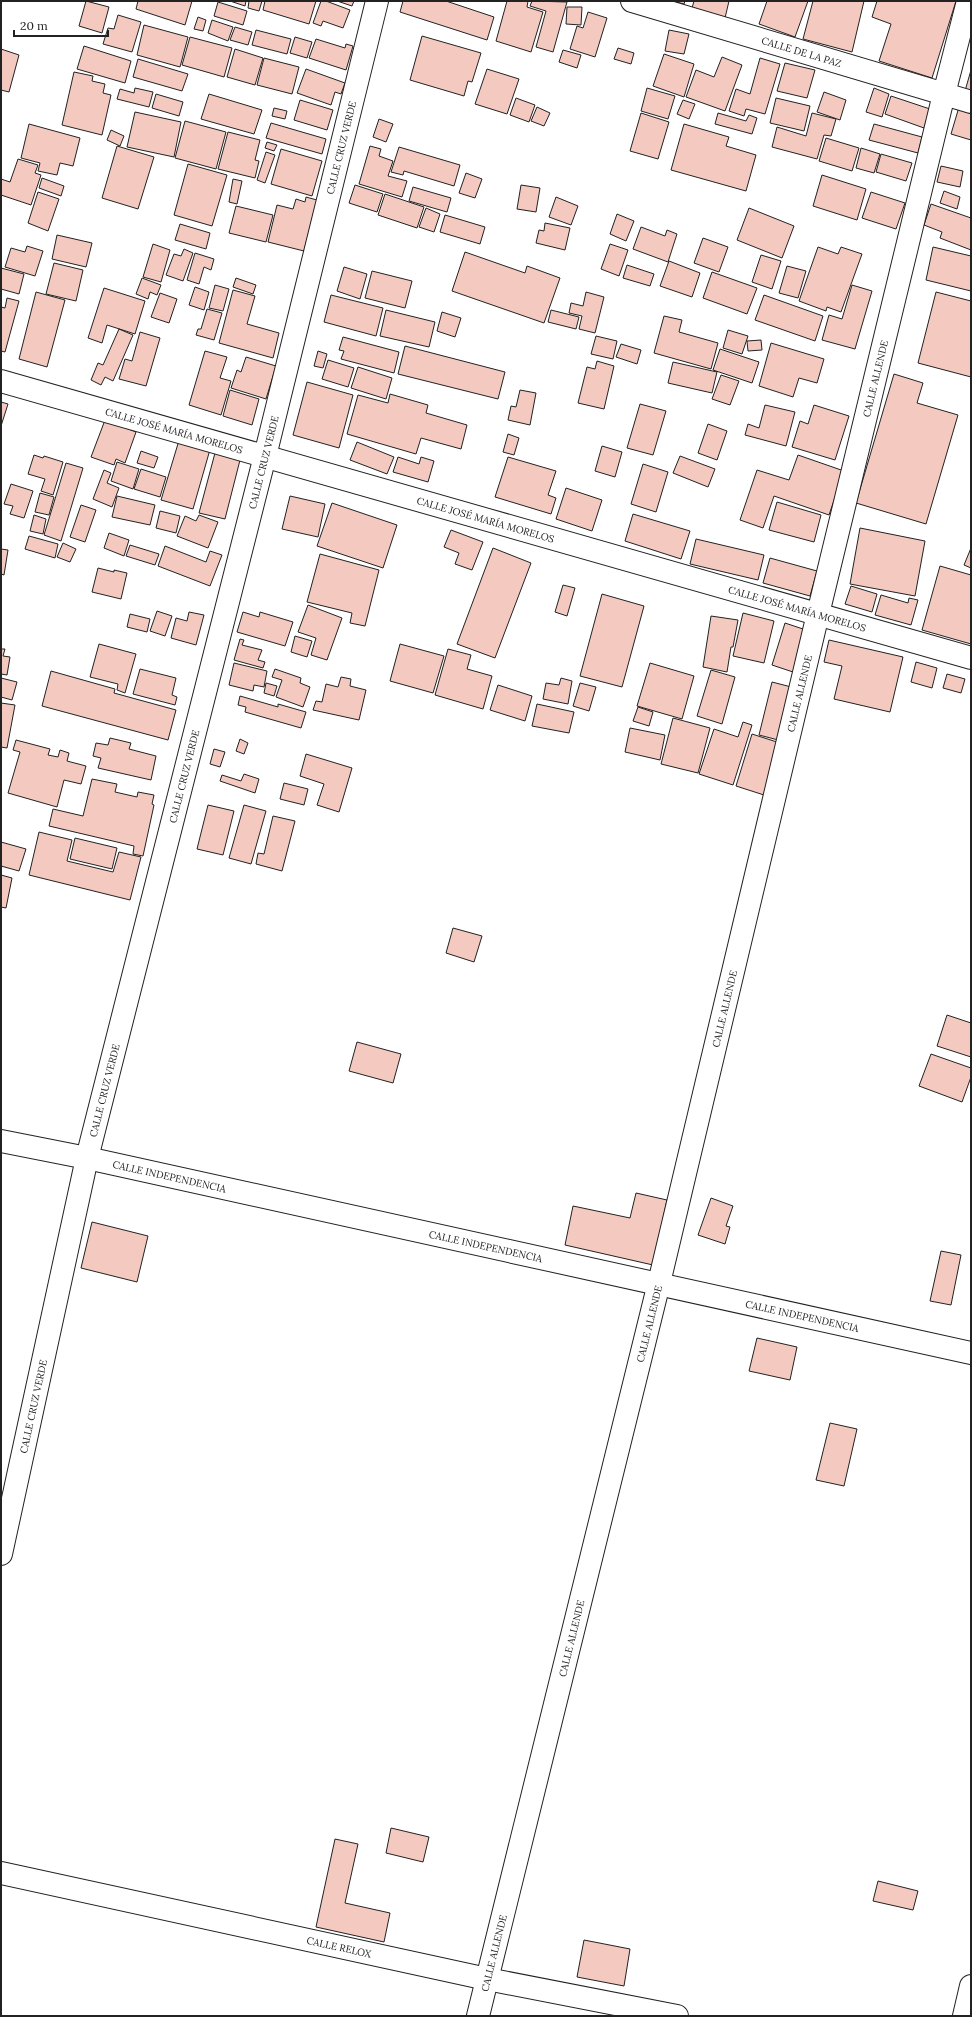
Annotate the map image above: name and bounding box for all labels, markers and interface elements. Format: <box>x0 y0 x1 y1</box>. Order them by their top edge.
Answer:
scale bar <box>14 12 108 38</box>
text: 20 m <box>20 18 48 33</box>
street label: CALLE DE LA PAZ <box>760 33 843 70</box>
street label: CALLE CRUZ VERDE <box>323 100 359 196</box>
street label: CALLE ALLENDE <box>859 339 891 418</box>
street label: CALLE JOSÉ MARÍA MORELOS <box>104 405 245 456</box>
street label: CALLE CRUZ VERDE <box>245 414 281 510</box>
street label: CALLE JOSÉ MARÍA MORELOS <box>415 494 556 545</box>
street label: CALLE JOSÉ MARÍA MORELOS <box>727 583 868 634</box>
street label: CALLE ALLENDE <box>784 654 815 733</box>
street label: CALLE CRUZ VERDE <box>166 728 202 824</box>
street label: CALLE ALLENDE <box>709 969 740 1049</box>
street label: CALLE CRUZ VERDE <box>86 1042 122 1138</box>
street label: CALLE INDEPENDENCIA <box>111 1157 228 1195</box>
street label: CALLE INDEPENDENCIA <box>428 1227 544 1265</box>
street label: CALLE ALLENDE <box>633 1284 665 1364</box>
street label: CALLE INDEPENDENCIA <box>744 1297 861 1335</box>
street label: CALLE CRUZ VERDE <box>17 1358 50 1455</box>
street label: CALLE ALLENDE <box>555 1598 587 1678</box>
street label: CALLE ALLENDE <box>478 1913 509 1993</box>
street label: CALLE RELOX <box>305 1933 373 1960</box>

